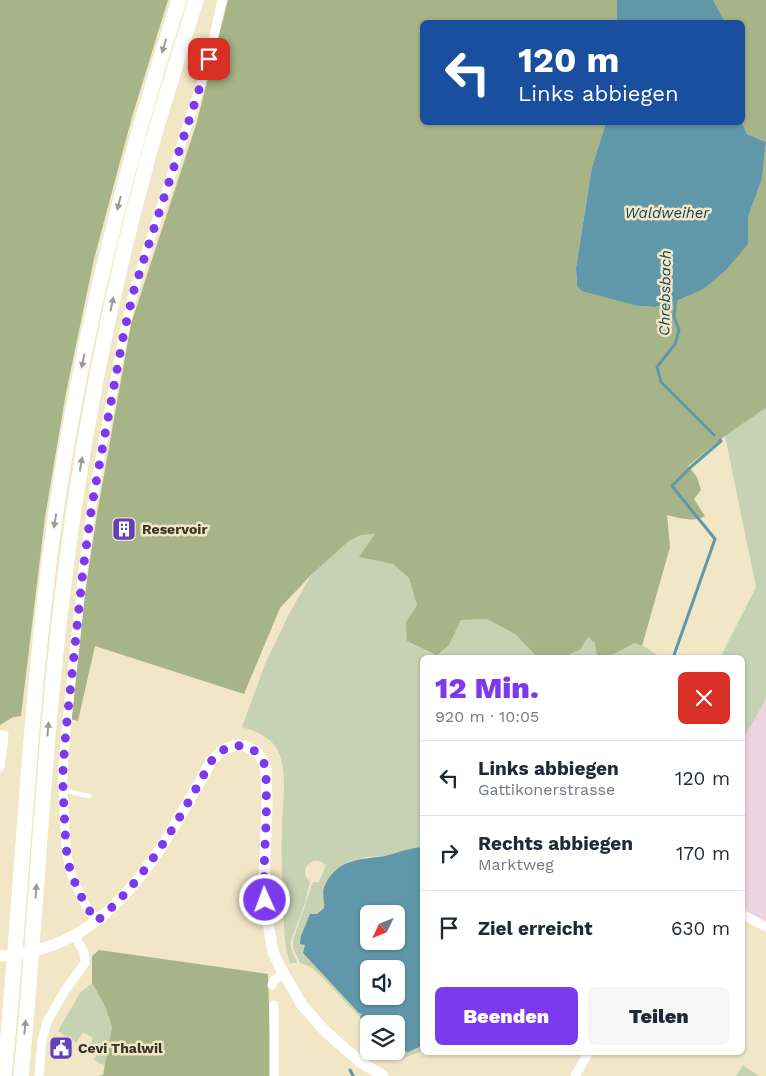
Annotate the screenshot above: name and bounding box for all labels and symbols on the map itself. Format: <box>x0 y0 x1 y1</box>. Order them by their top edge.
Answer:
pin <box>188 38 230 80</box>
one-way arrow <box>160 39 167 54</box>
one-way arrow <box>115 195 123 210</box>
water label: Waldweiher <box>625 204 710 222</box>
water label: Chrebsbach <box>655 250 675 336</box>
one-way arrow <box>108 297 116 312</box>
one-way arrow <box>78 353 86 369</box>
one-way arrow <box>77 456 85 472</box>
one-way arrow <box>50 513 58 529</box>
building icon: Reservoir <box>111 516 137 542</box>
place label: Reservoir <box>142 521 207 537</box>
one-way arrow <box>44 721 52 737</box>
position arrow <box>238 873 290 925</box>
one-way arrow <box>32 883 40 899</box>
north arrow <box>360 905 405 950</box>
one-way arrow <box>21 1019 29 1035</box>
public building icon: Cevi Thalwil <box>48 1035 74 1061</box>
place label: Cevi Thalwil <box>78 1040 163 1056</box>

